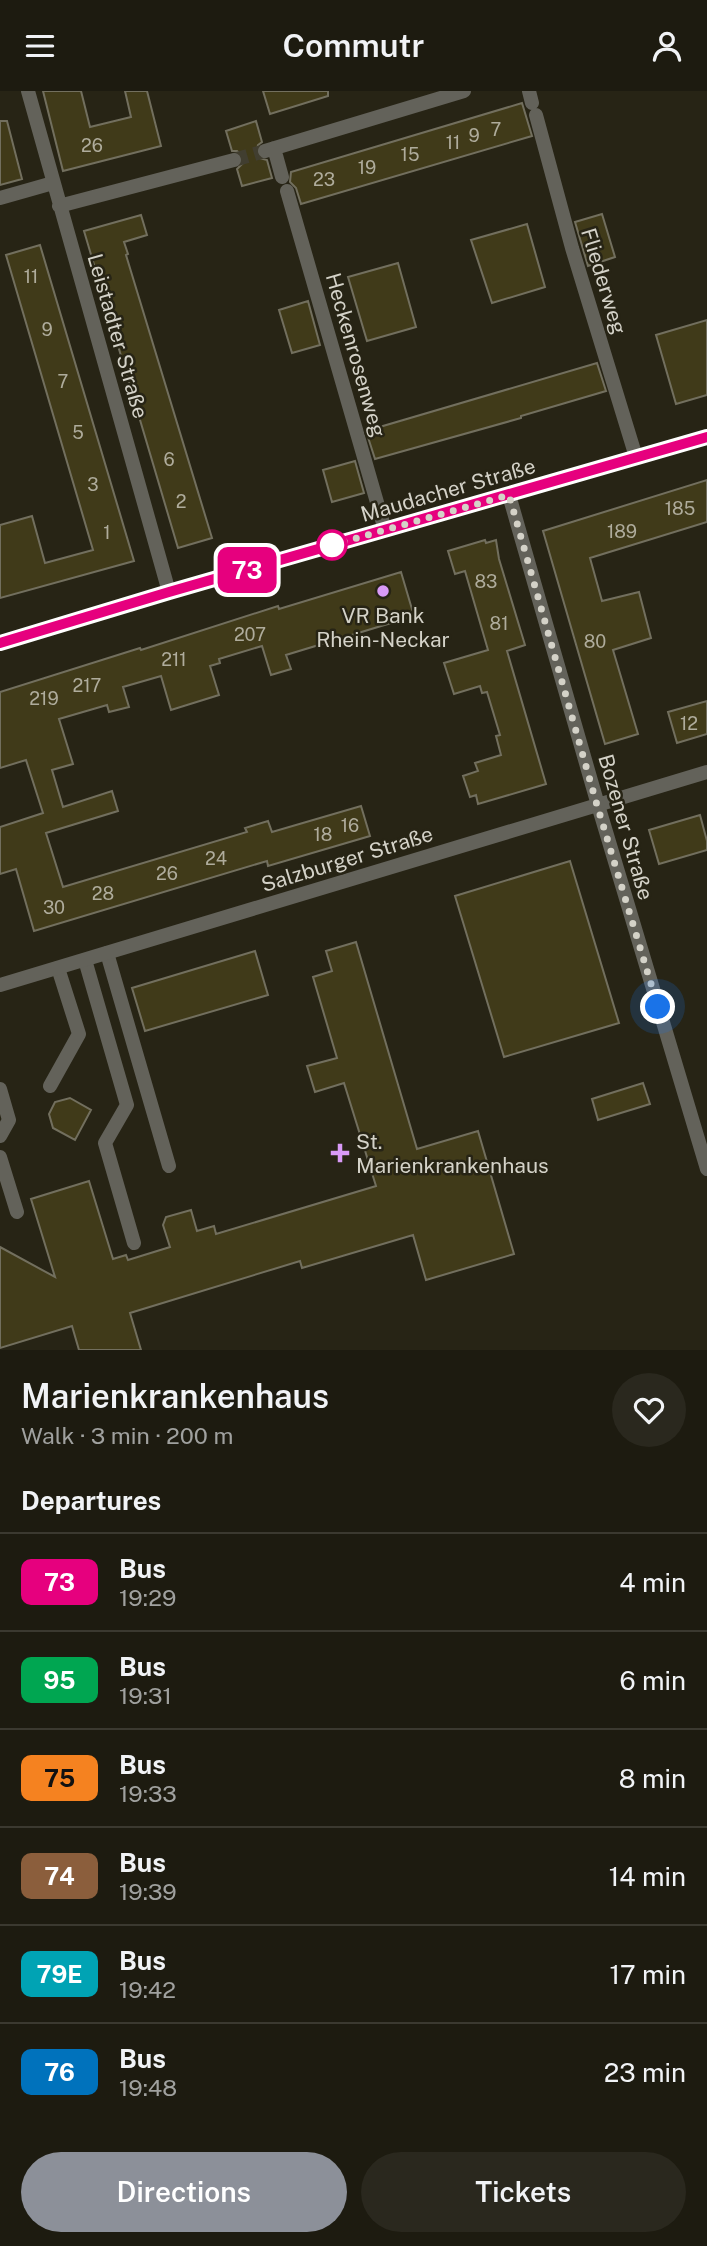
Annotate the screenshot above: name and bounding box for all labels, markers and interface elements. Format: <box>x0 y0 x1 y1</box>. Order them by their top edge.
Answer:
icon: menu <box>21 27 59 65</box>
text: Commutr <box>283 27 424 64</box>
icon: person <box>648 27 686 65</box>
house number: 7 <box>491 119 501 140</box>
house number: 9 <box>468 125 480 146</box>
house number: 11 <box>446 132 460 153</box>
house number: 26 <box>81 135 103 156</box>
house number: 15 <box>401 144 419 165</box>
house number: 19 <box>358 157 376 178</box>
house number: 23 <box>313 169 335 190</box>
street label: Fliederweg <box>576 225 632 337</box>
street label: Leistadter Straße <box>83 251 153 421</box>
house number: 11 <box>24 266 38 287</box>
street label: Heckenrosenweg <box>321 270 391 440</box>
house number: 9 <box>41 319 53 340</box>
house number: 7 <box>58 371 68 392</box>
house number: 5 <box>72 422 84 443</box>
house number: 6 <box>163 449 175 470</box>
street label: Maudacher Straße <box>358 453 538 527</box>
house number: 3 <box>87 474 99 495</box>
house number: 2 <box>176 491 186 512</box>
house number: 185 <box>665 498 695 519</box>
house number: 189 <box>607 521 637 542</box>
house number: 1 <box>103 522 111 543</box>
unlabelled marker <box>317 530 347 560</box>
line badge: 73 <box>216 547 278 593</box>
text: 73 <box>232 556 262 584</box>
house number: 83 <box>475 571 497 592</box>
marker: VR Bank Rhein-Neckar <box>375 583 391 599</box>
place label: VR Bank Rhein-Neckar <box>316 603 450 652</box>
house number: 81 <box>490 613 508 634</box>
house number: 207 <box>234 624 266 645</box>
house number: 80 <box>584 631 606 652</box>
house number: 211 <box>161 649 187 670</box>
house number: 217 <box>73 675 101 696</box>
house number: 219 <box>29 688 59 709</box>
house number: 12 <box>680 713 698 734</box>
street label: Bozener Straße <box>593 751 659 903</box>
house number: 16 <box>341 815 359 836</box>
street label: Salzburger Straße <box>258 821 436 897</box>
house number: 18 <box>314 824 332 845</box>
house number: 24 <box>205 848 227 869</box>
house number: 26 <box>156 863 178 884</box>
house number: 28 <box>92 883 114 904</box>
house number: 30 <box>43 897 65 918</box>
your location <box>640 989 675 1024</box>
place label: St. Marienkrankenhaus <box>356 1129 549 1178</box>
marker: St. Marienkrankenhaus <box>330 1143 350 1163</box>
button: heart <box>612 1373 686 1447</box>
text: Marienkrankenhaus <box>21 1377 329 1415</box>
text: Walk · 3 min · 200 m <box>21 1422 233 1449</box>
text: Departures <box>21 1485 161 1516</box>
text: Bus <box>119 1553 166 1584</box>
text: 4 min <box>619 1567 686 1598</box>
text: 73 <box>44 1568 75 1596</box>
text: 19:29 <box>119 1584 176 1611</box>
text: Bus <box>119 1651 166 1682</box>
text: 6 min <box>619 1665 686 1696</box>
text: 95 <box>43 1666 76 1694</box>
text: 19:31 <box>119 1682 172 1709</box>
text: Bus <box>119 1749 166 1780</box>
text: 8 min <box>619 1763 686 1794</box>
text: 75 <box>44 1764 75 1792</box>
text: 19:33 <box>119 1780 177 1807</box>
text: Bus <box>119 1847 166 1878</box>
text: 14 min <box>609 1861 686 1892</box>
text: 74 <box>44 1862 75 1890</box>
text: 19:39 <box>119 1878 177 1905</box>
text: Bus <box>119 1945 166 1976</box>
text: 17 min <box>609 1959 686 1990</box>
text: 79E <box>37 1960 82 1988</box>
text: 19:42 <box>119 1976 176 2003</box>
text: Bus <box>119 2043 166 2074</box>
text: 23 min <box>604 2057 686 2088</box>
text: 76 <box>44 2058 75 2086</box>
text: 19:48 <box>119 2074 177 2101</box>
button: Directions <box>21 2152 347 2232</box>
button: Tickets <box>361 2152 686 2232</box>

